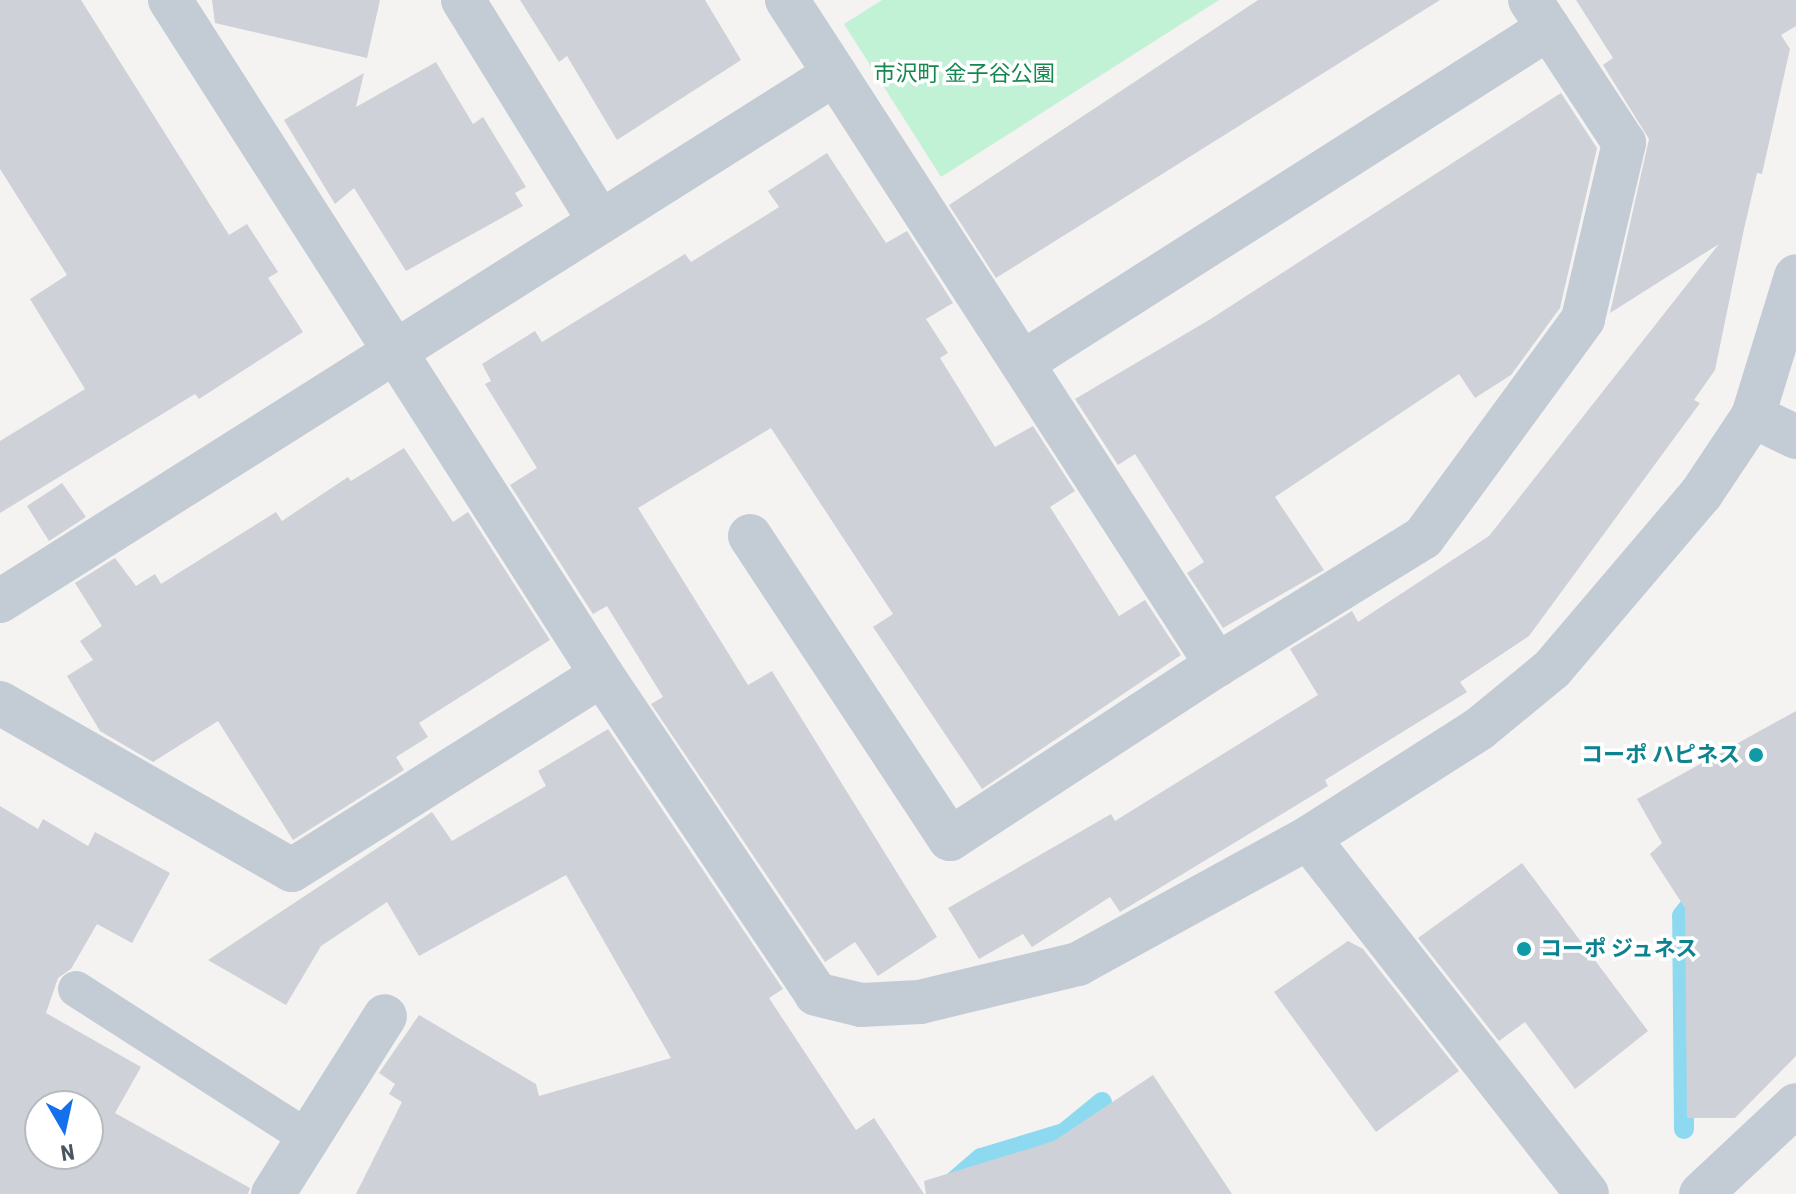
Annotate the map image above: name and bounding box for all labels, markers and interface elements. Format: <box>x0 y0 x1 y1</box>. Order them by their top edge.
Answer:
park label: 市沢町 金子谷公園 <box>873 61 1055 87</box>
place label: コーポ ハピネス <box>1581 742 1740 768</box>
marker: コーポ ハピネス <box>1747 746 1765 764</box>
place label: コーポ ジュネス <box>1540 936 1699 962</box>
marker: コーポ ジュネス <box>1515 940 1533 958</box>
north arrow <box>24 1090 104 1170</box>
text: N <box>59 1139 76 1166</box>

